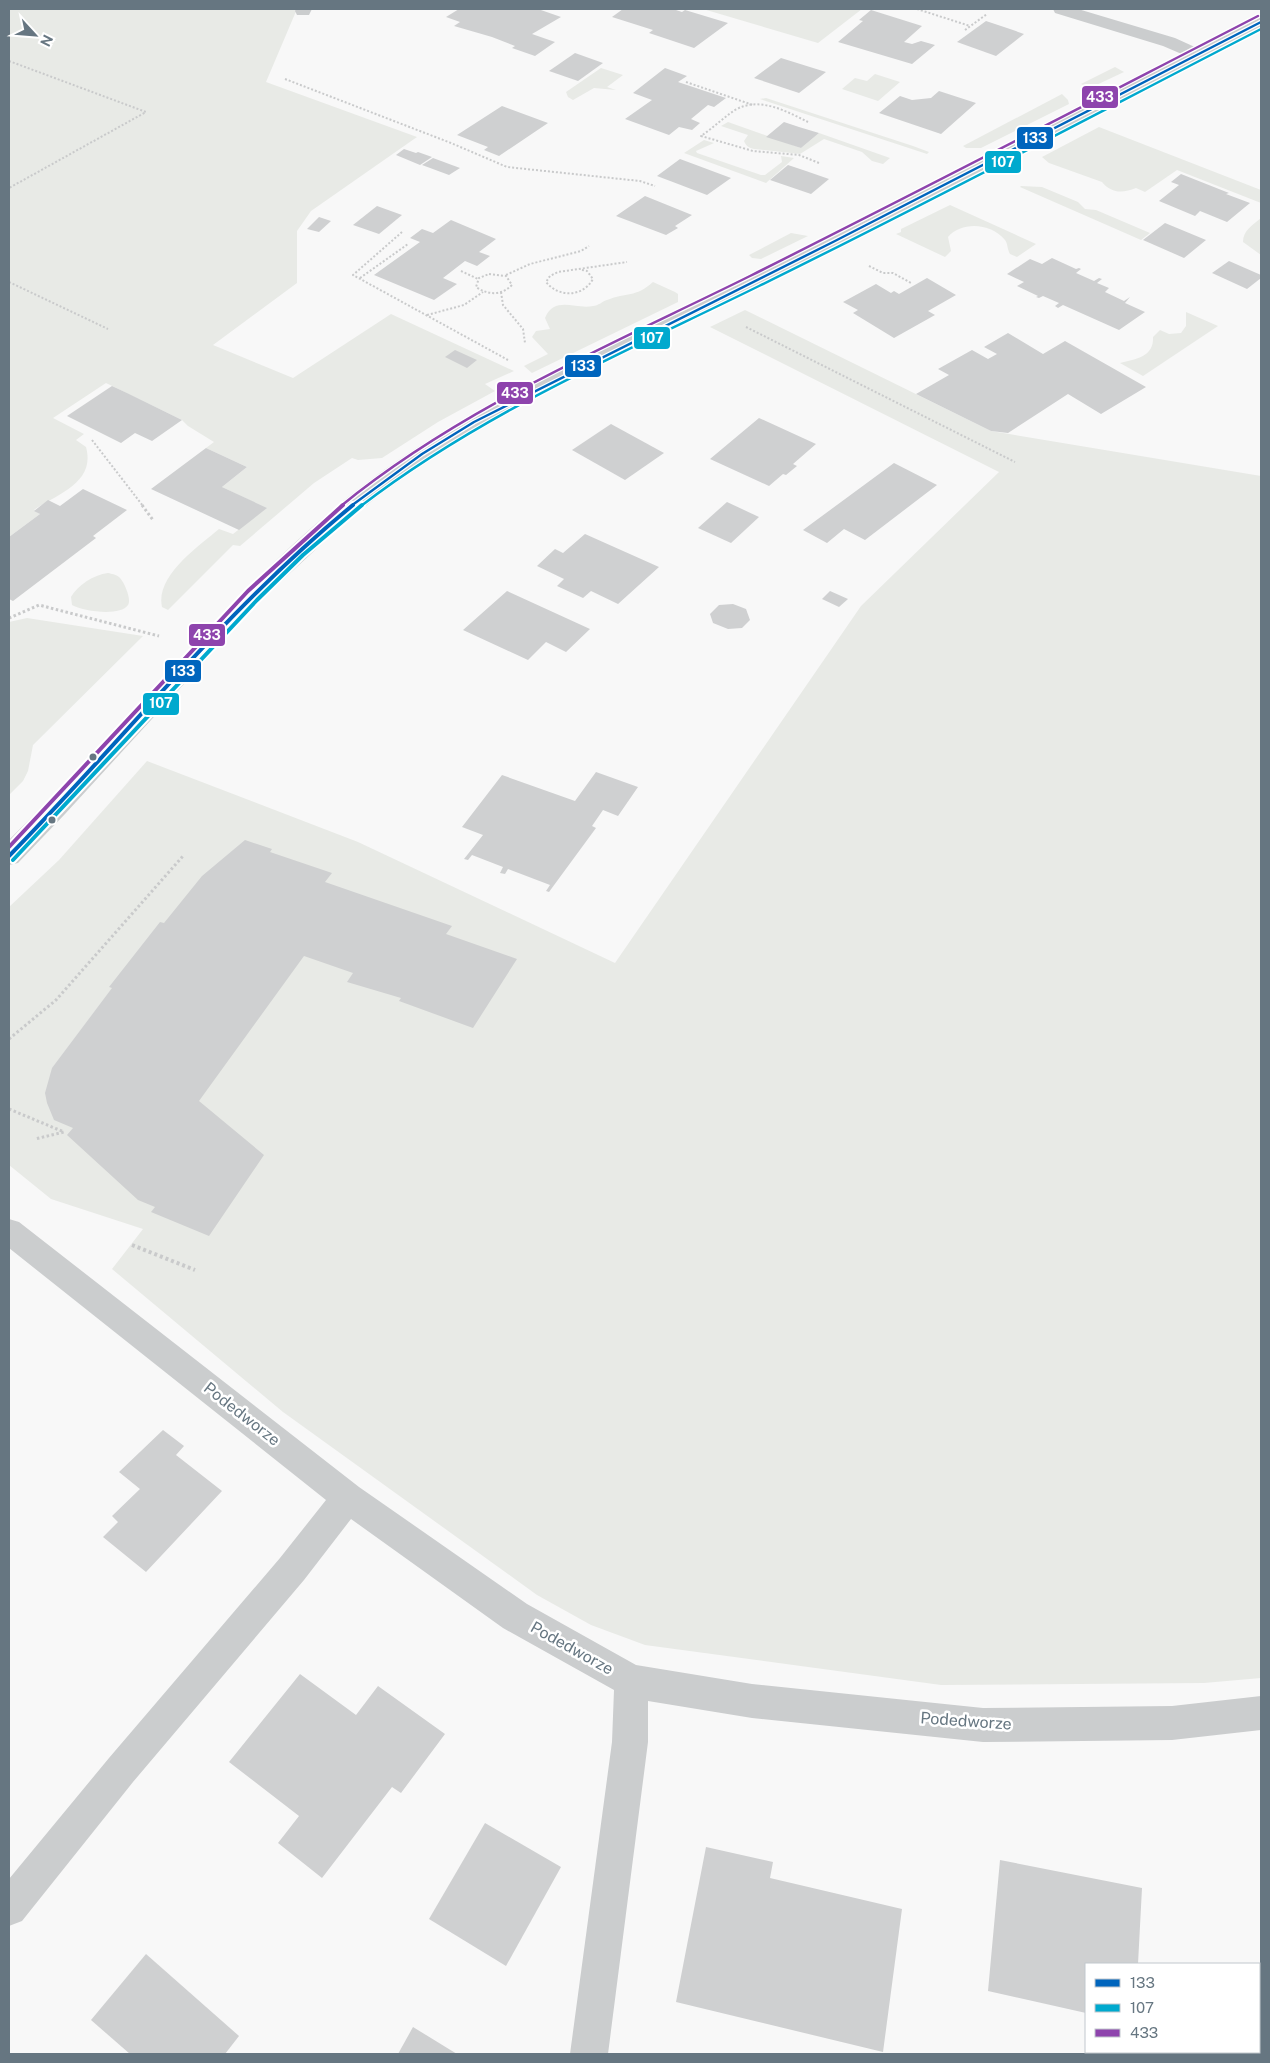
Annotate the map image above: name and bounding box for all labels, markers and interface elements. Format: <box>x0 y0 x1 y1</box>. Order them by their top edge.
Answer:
north arrow <box>10 10 60 60</box>
text: N <box>37 32 56 49</box>
line badge: 433 <box>1081 85 1119 109</box>
text: 433 <box>1086 89 1114 105</box>
line badge: 133 <box>1016 126 1054 150</box>
text: 133 <box>1023 130 1047 146</box>
line badge: 107 <box>984 150 1022 174</box>
text: 107 <box>991 154 1015 170</box>
line badge: 107 <box>633 326 671 350</box>
text: 107 <box>640 330 664 346</box>
line badge: 133 <box>564 354 602 378</box>
text: 133 <box>571 358 595 374</box>
line badge: 433 <box>496 381 534 405</box>
text: 433 <box>501 385 529 401</box>
line badge: 433 <box>188 623 226 647</box>
text: 433 <box>193 627 221 643</box>
line badge: 133 <box>164 659 202 683</box>
text: 133 <box>171 663 195 679</box>
line badge: 107 <box>142 692 180 716</box>
text: 107 <box>149 695 173 711</box>
unlabelled marker <box>88 752 98 762</box>
unlabelled marker <box>47 815 57 825</box>
street label: Podedworze <box>200 1378 284 1450</box>
street label: Podedworze <box>527 1617 617 1679</box>
street label: Podedworze <box>920 1708 1012 1734</box>
legend <box>1085 1963 1260 2053</box>
text: 133 <box>1130 1974 1155 1991</box>
text: 107 <box>1130 1999 1154 2016</box>
text: 433 <box>1130 2024 1158 2041</box>

